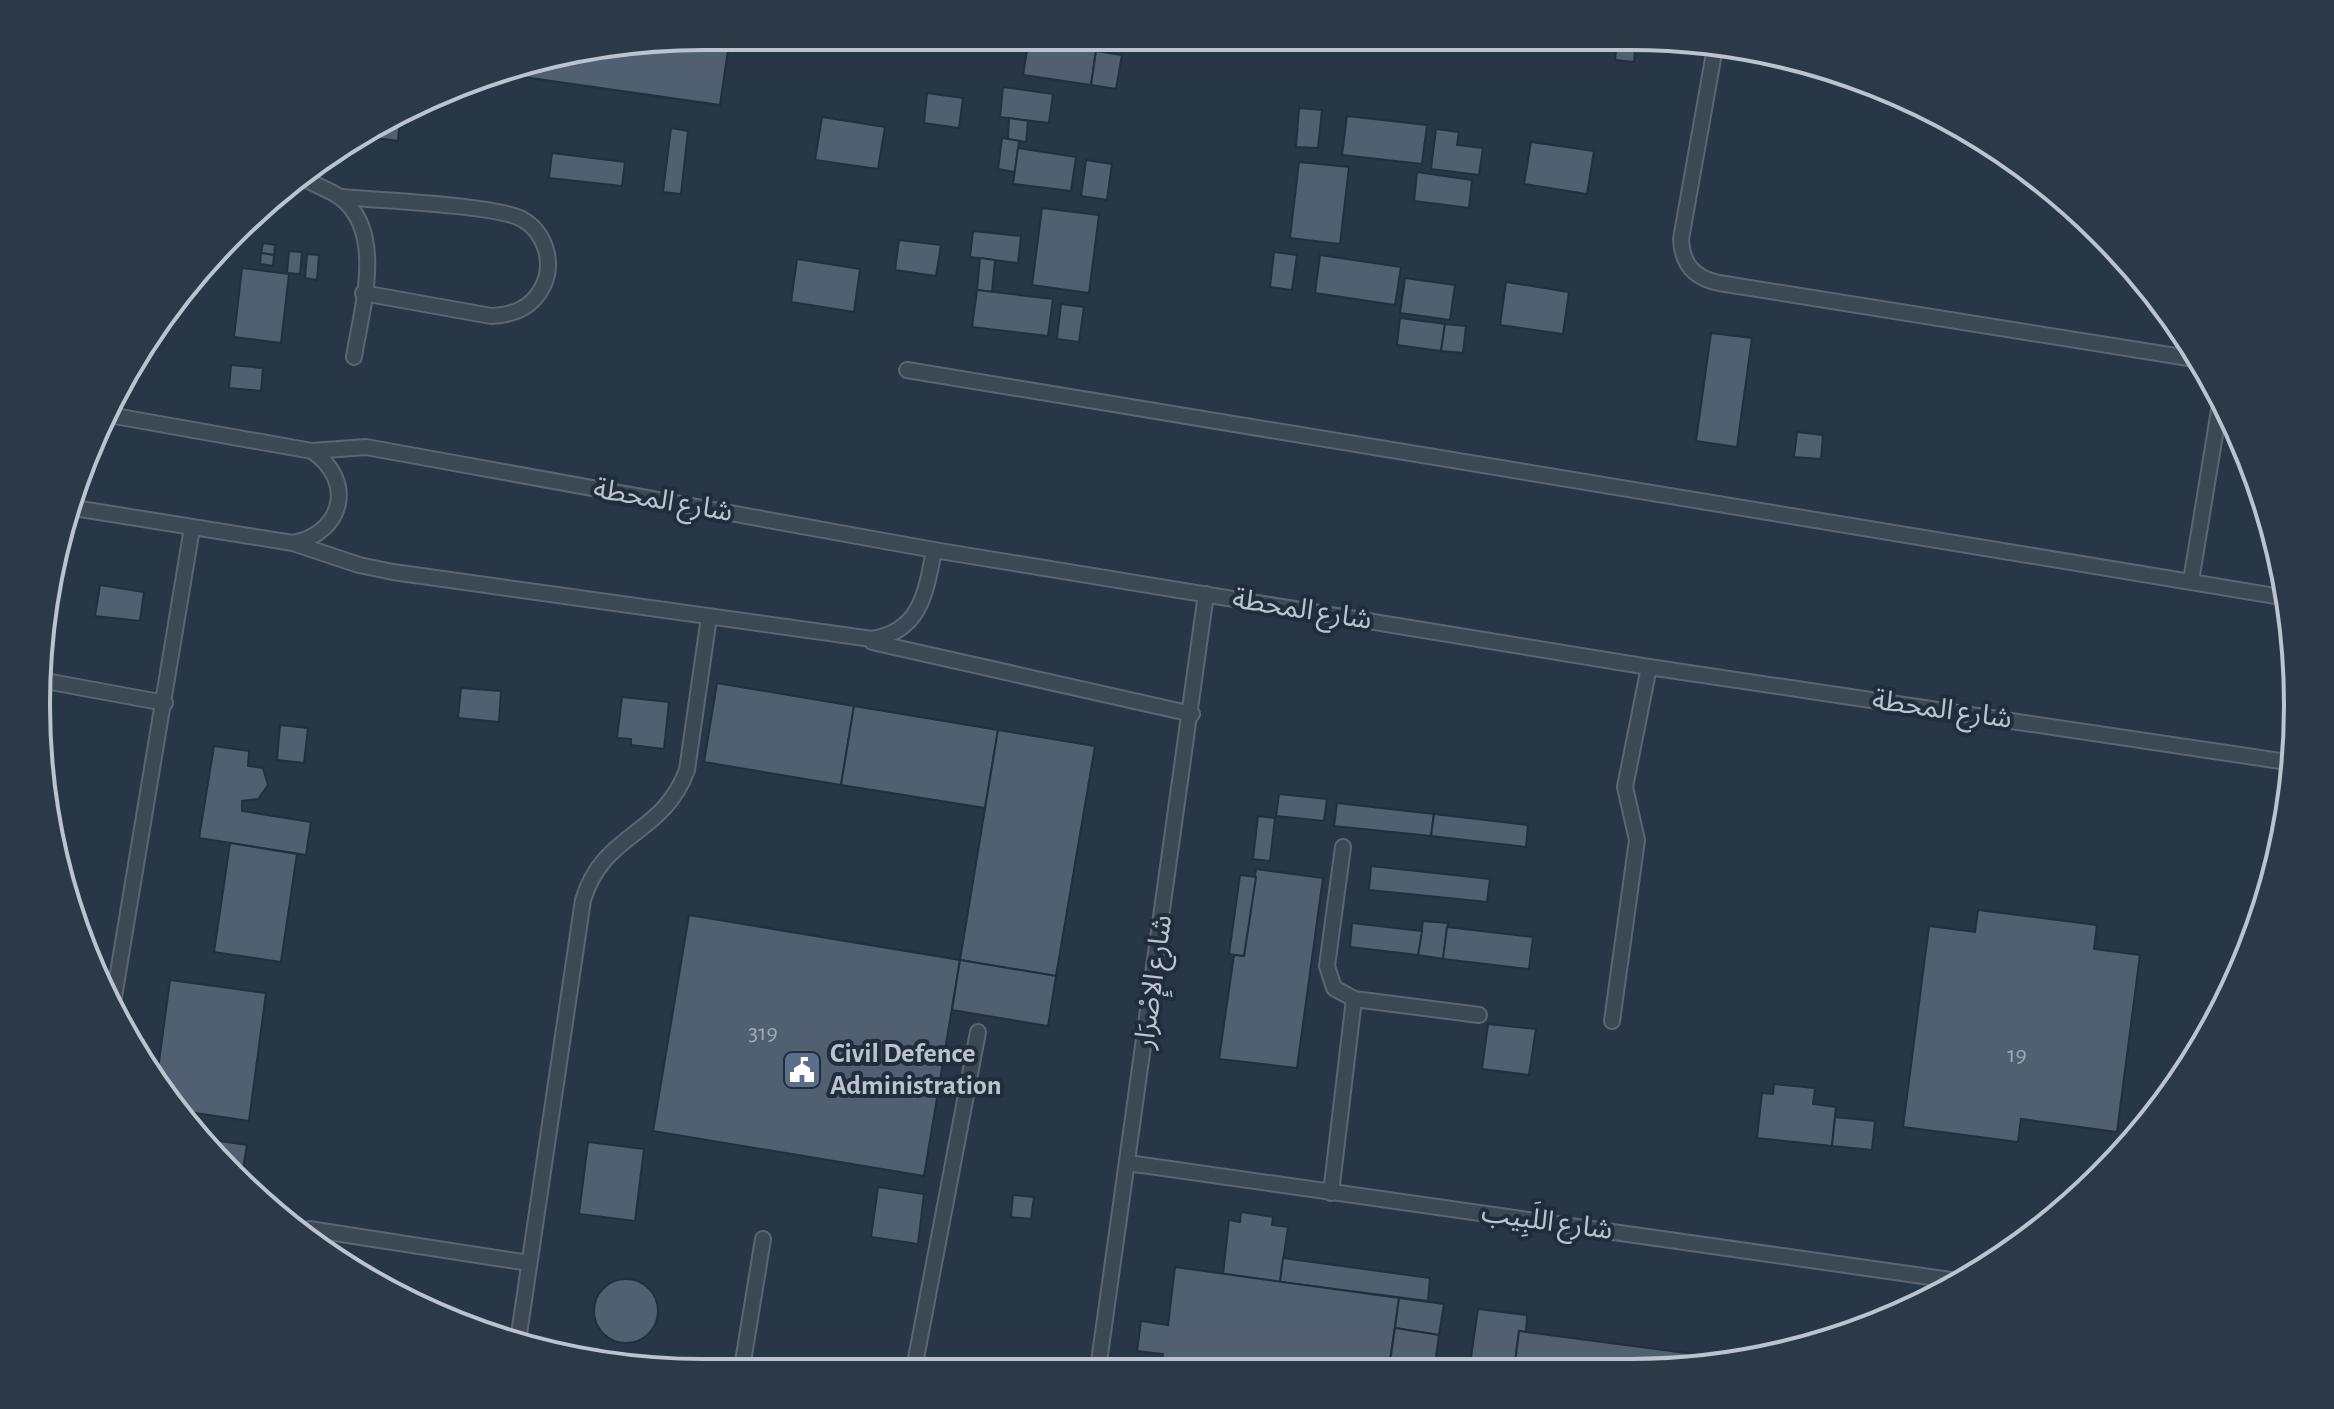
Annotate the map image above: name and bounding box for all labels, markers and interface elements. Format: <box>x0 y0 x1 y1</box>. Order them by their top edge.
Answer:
street label: شارع المحطة <box>590 475 735 532</box>
street label: شارع المحطة <box>1230 585 1374 640</box>
street label: شارع المحطة <box>1870 686 2014 739</box>
street label: شارع الإِصْرَار <box>1131 913 1184 1053</box>
house number: 319 <box>748 1021 778 1045</box>
place label: Civil Defence Administration <box>830 1040 1001 1100</box>
house number: 19 <box>2007 1043 2027 1067</box>
public building icon: Civil Defence Administration <box>781 1049 823 1091</box>
street label: شارع اللَبِيب <box>1479 1193 1615 1250</box>

